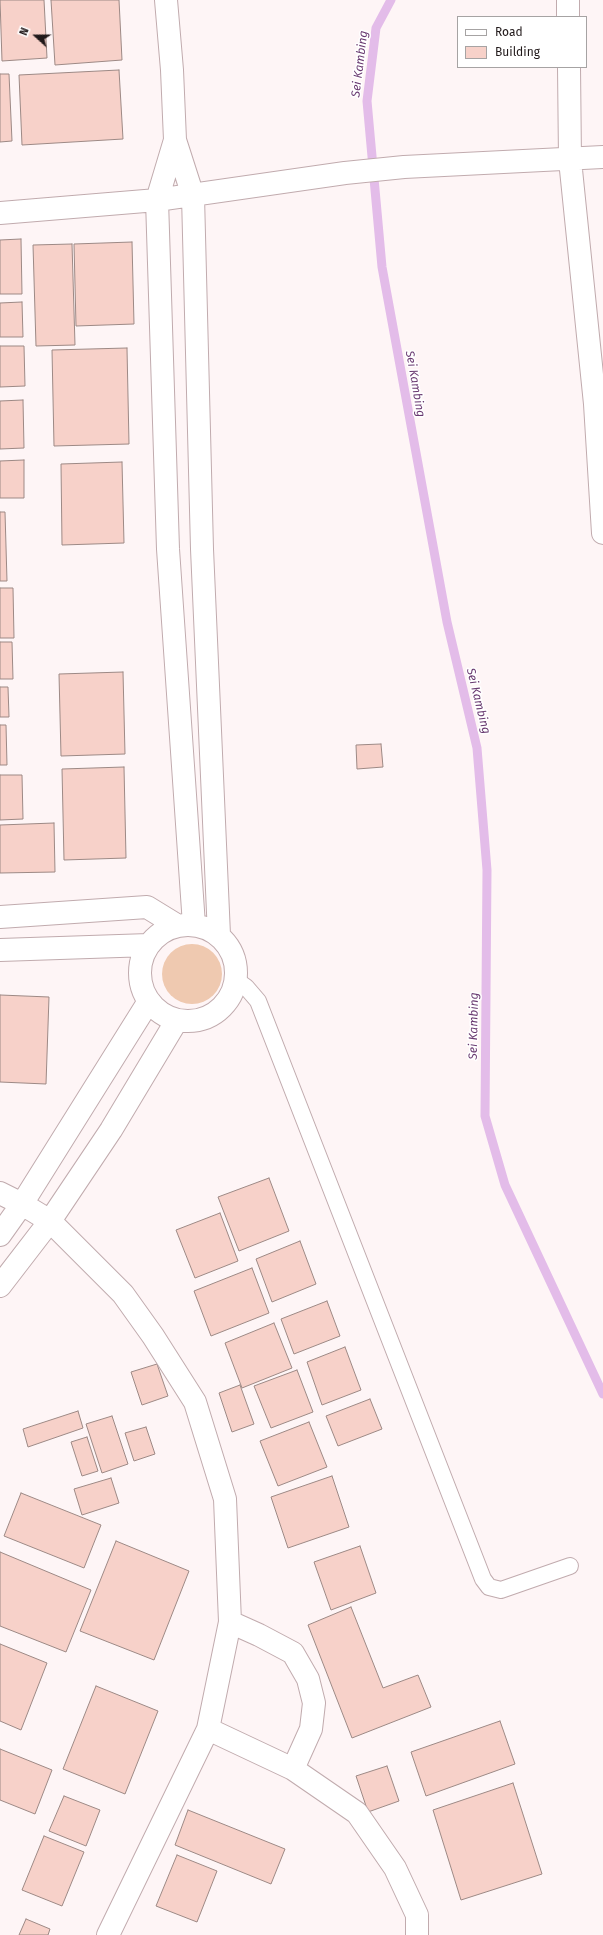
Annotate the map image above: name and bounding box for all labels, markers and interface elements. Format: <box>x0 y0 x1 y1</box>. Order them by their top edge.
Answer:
north arrow <box>16 16 56 56</box>
legend <box>457 16 587 68</box>
text: Road <box>495 25 523 39</box>
text: N <box>17 26 32 37</box>
water label: Sei Kambing <box>349 30 371 98</box>
text: Building <box>495 45 540 59</box>
water label: Sei Kambing <box>402 350 428 418</box>
water label: Sei Kambing <box>463 667 493 735</box>
water label: Sei Kambing <box>466 992 482 1060</box>

